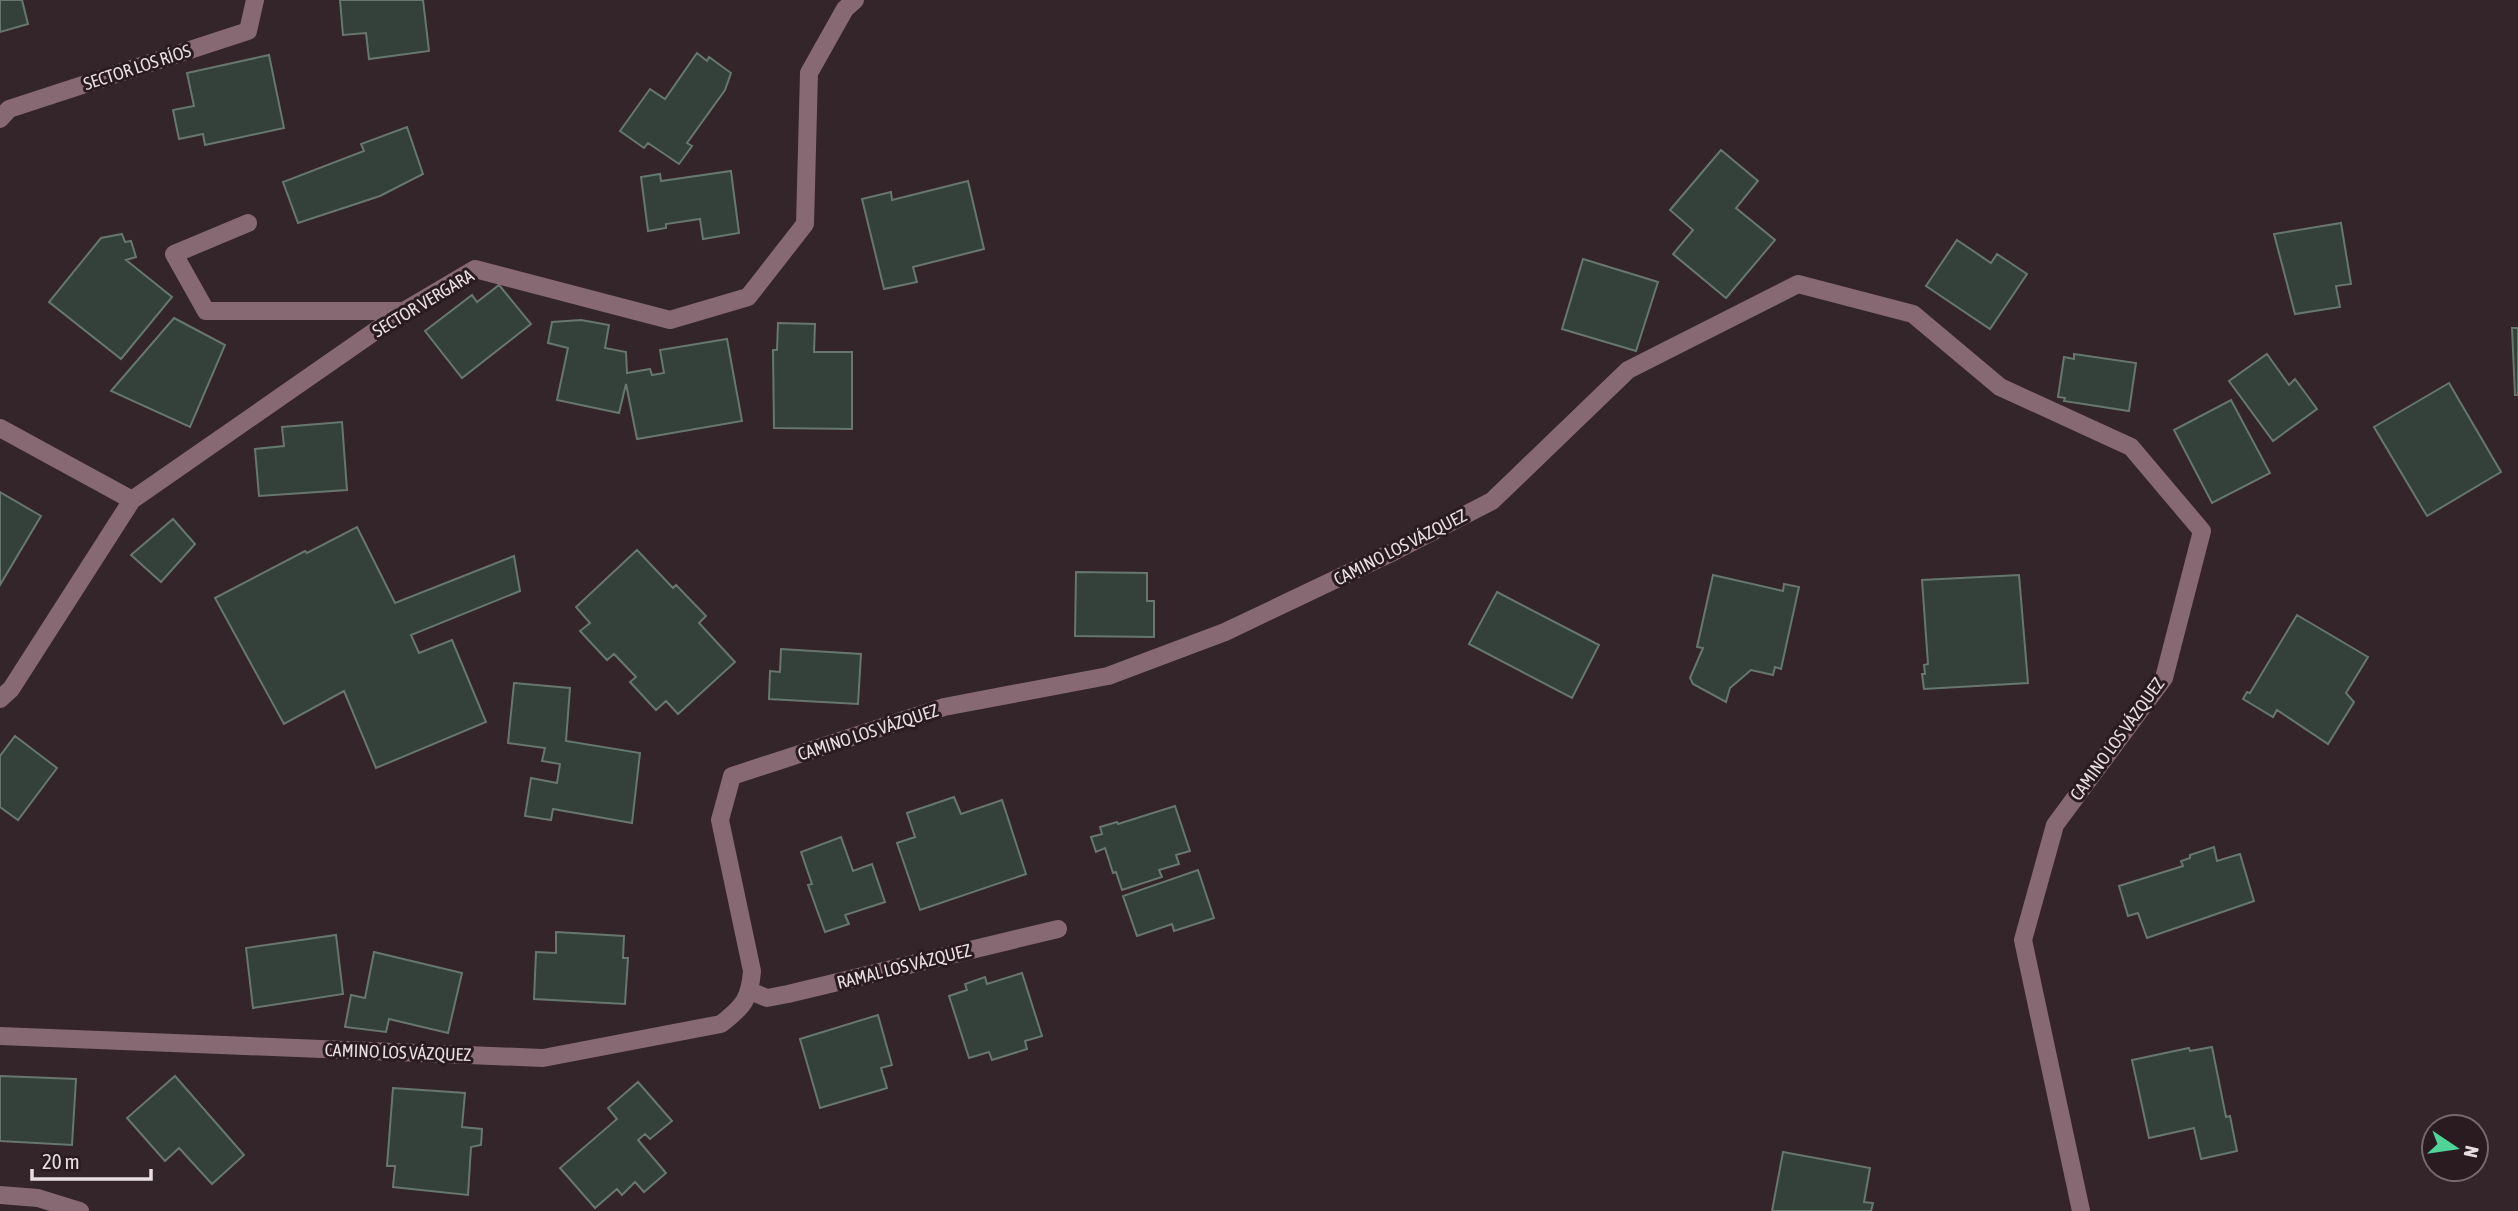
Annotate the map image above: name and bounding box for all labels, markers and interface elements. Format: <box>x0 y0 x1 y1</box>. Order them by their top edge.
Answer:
street label: SECTOR LOS RÍOS <box>81 40 194 94</box>
street label: SECTOR VERGARA <box>369 264 478 341</box>
street label: CAMINO LOS VÁZQUEZ <box>1330 504 1470 590</box>
street label: CAMINO LOS VÁZQUEZ <box>2065 674 2169 804</box>
street label: CAMINO LOS VÁZQUEZ <box>795 699 941 765</box>
street label: RAMAL LOS VÁZQUEZ <box>835 939 973 993</box>
street label: CAMINO LOS VÁZQUEZ <box>324 1039 472 1065</box>
north arrow <box>2420 1113 2490 1183</box>
scale bar <box>32 1138 150 1182</box>
text: N <box>2460 1144 2484 1160</box>
text: 20 m <box>42 1149 80 1173</box>

